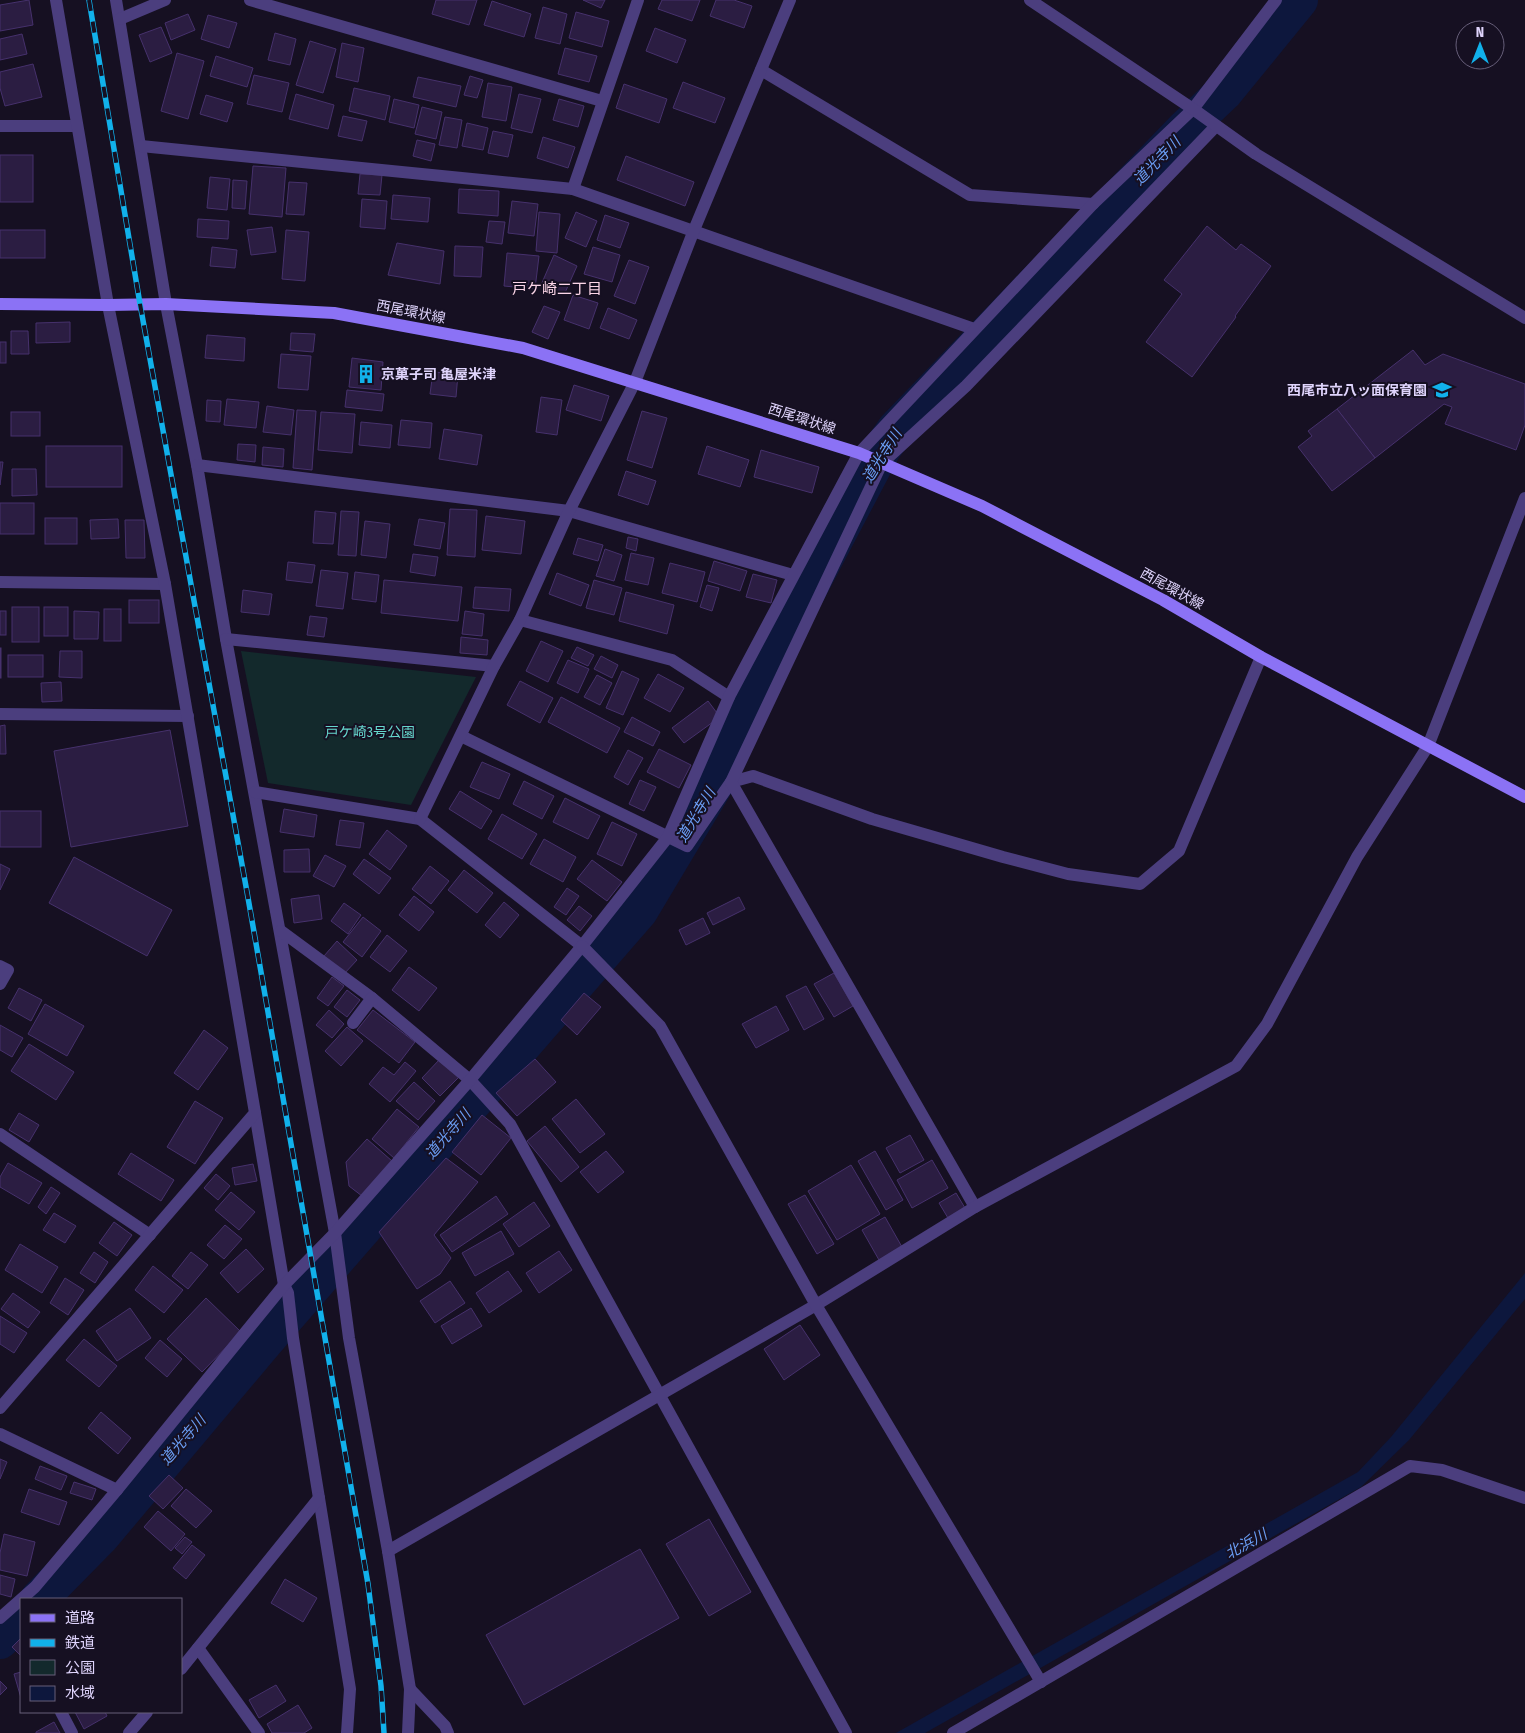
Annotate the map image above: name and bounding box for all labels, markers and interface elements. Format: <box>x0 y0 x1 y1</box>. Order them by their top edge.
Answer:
north arrow <box>1455 20 1505 70</box>
text: N <box>1476 24 1484 41</box>
water label: 道光寺川 <box>1130 132 1186 189</box>
district label: 戸ケ崎二丁目 <box>512 280 602 298</box>
street label: 西尾環状線 <box>375 297 447 327</box>
building icon: 京菓子司 亀屋米津 <box>355 363 377 385</box>
place label: 京菓子司 亀屋米津 <box>381 366 496 383</box>
school or university icon: 西尾市立八ッ面保育園 <box>1431 379 1453 401</box>
place label: 西尾市立八ッ面保育園 <box>1287 382 1427 399</box>
street label: 西尾環状線 <box>766 400 838 438</box>
water label: 道光寺川 <box>858 424 907 486</box>
street label: 西尾環状線 <box>1137 565 1207 613</box>
park label: 戸ケ崎3号公園 <box>325 724 415 741</box>
water label: 道光寺川 <box>673 783 720 845</box>
water label: 道光寺川 <box>422 1104 476 1163</box>
water label: 道光寺川 <box>157 1410 211 1469</box>
water label: 北浜川 <box>1222 1524 1272 1563</box>
legend <box>20 1598 182 1713</box>
text: 道路 <box>65 1609 95 1627</box>
text: 鉄道 <box>65 1634 95 1652</box>
text: 公園 <box>65 1659 95 1677</box>
text: 水域 <box>65 1684 95 1702</box>

